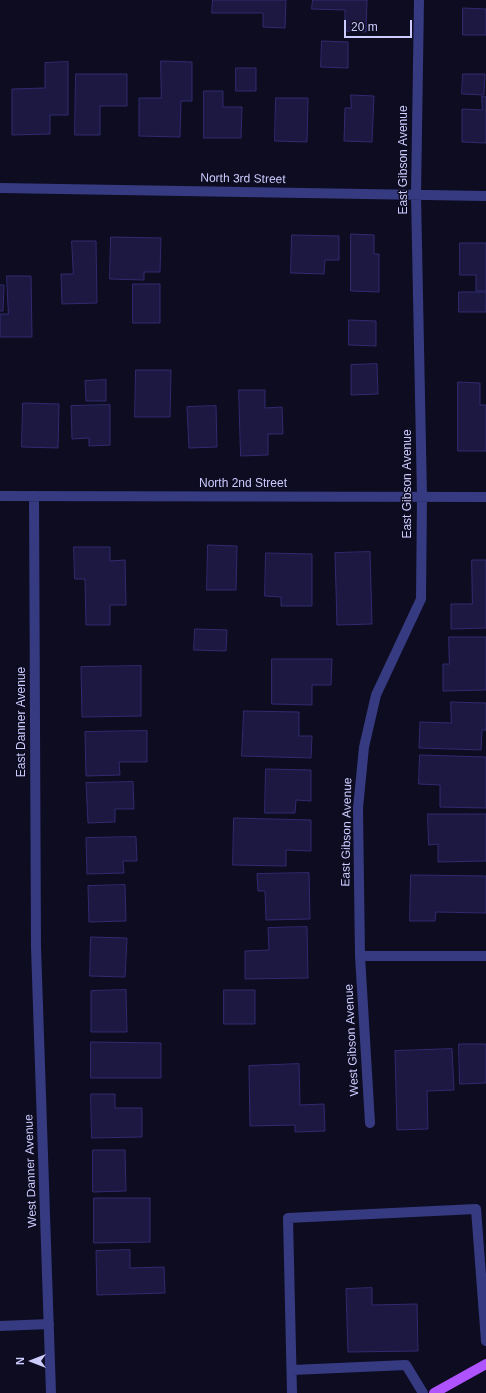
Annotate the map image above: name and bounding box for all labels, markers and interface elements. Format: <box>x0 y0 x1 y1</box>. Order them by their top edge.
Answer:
scale bar <box>346 12 414 38</box>
text: 20 m <box>351 20 378 34</box>
street label: East Gibson Avenue <box>397 105 411 215</box>
street label: North 3rd Street <box>200 171 286 187</box>
street label: East Gibson Avenue <box>401 429 415 539</box>
street label: North 2nd Street <box>199 477 287 491</box>
street label: East Danner Avenue <box>15 667 29 777</box>
street label: East Gibson Avenue <box>339 777 355 887</box>
street label: West Gibson Avenue <box>342 984 362 1096</box>
street label: West Danner Avenue <box>22 1114 40 1228</box>
north arrow <box>12 1341 52 1381</box>
text: N <box>14 1357 26 1365</box>

